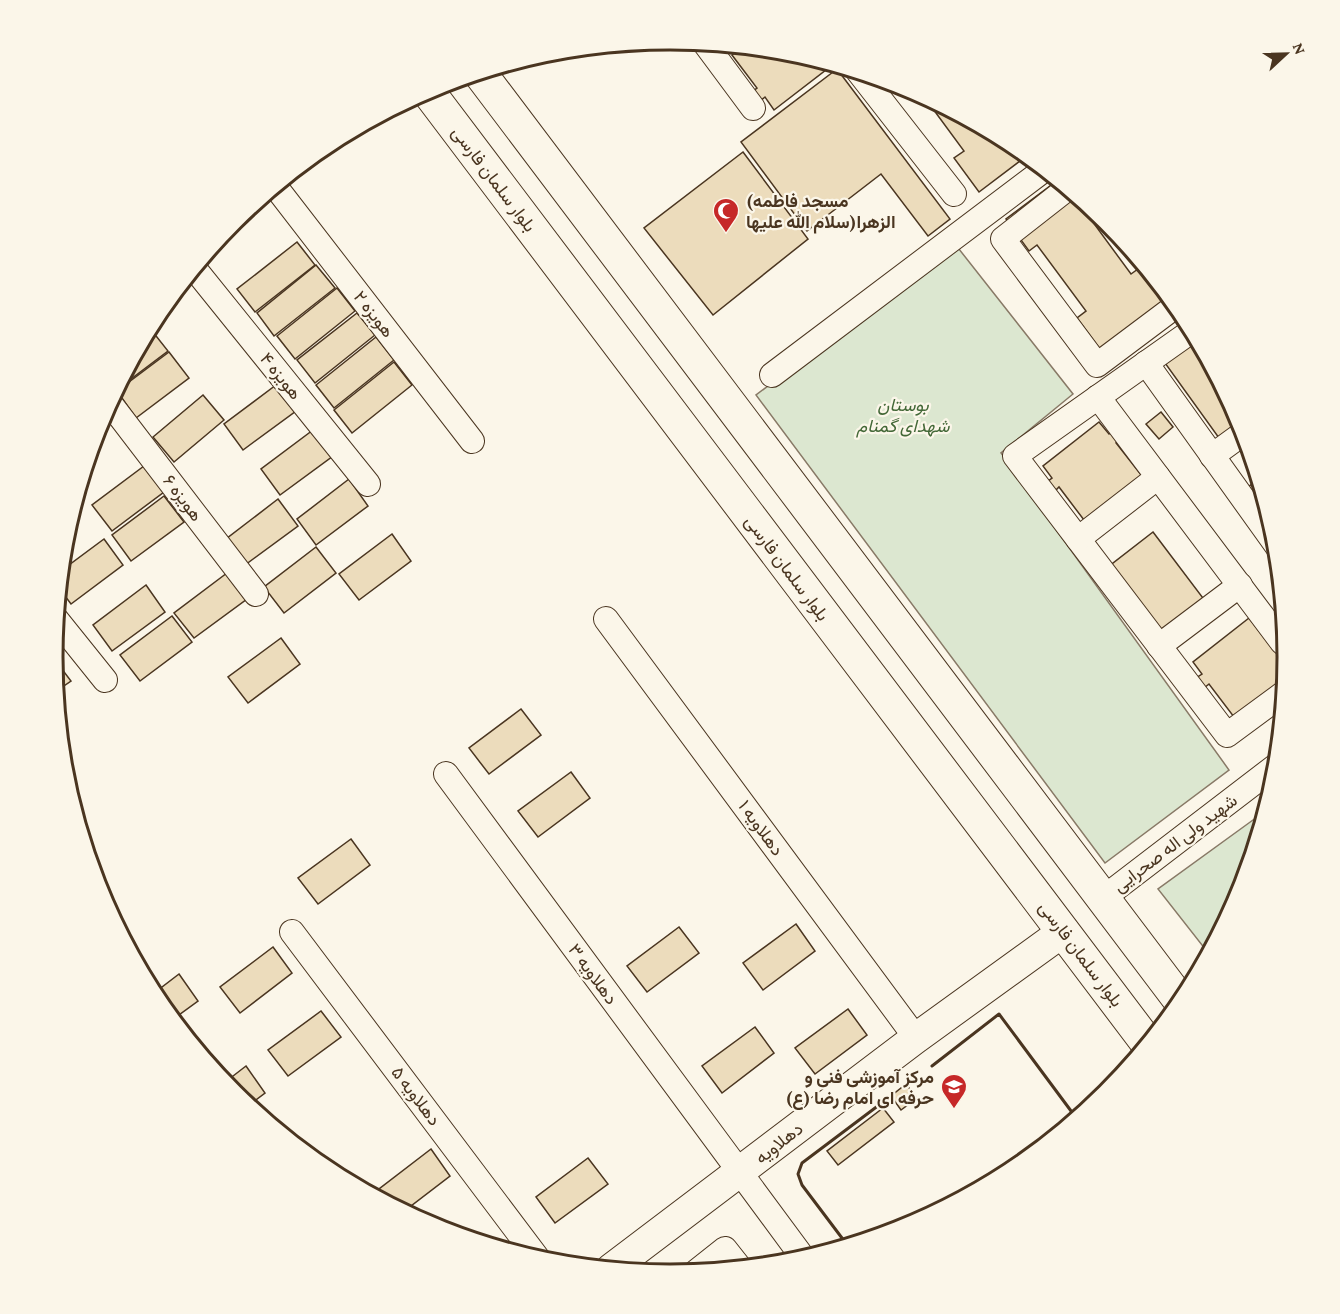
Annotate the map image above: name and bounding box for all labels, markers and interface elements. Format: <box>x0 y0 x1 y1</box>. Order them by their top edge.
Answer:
north arrow <box>1256 24 1316 84</box>
text: N <box>1290 40 1309 57</box>
street label: بلوار سلمان فارسی <box>447 122 540 236</box>
place label: (مسجد فاطمه الزهرا(سلام الله علیها <box>746 191 896 234</box>
mosque icon: (مسجد فاطمه الزهرا(سلام الله علیها <box>711 196 741 234</box>
street label: هویزه ۲ <box>349 287 398 342</box>
street label: هویزه ۴ <box>255 349 306 404</box>
park label: بوستان شهدای گمنام <box>856 395 950 438</box>
street label: هویزه ۶ <box>158 471 207 526</box>
street label: بلوار سلمان فارسی <box>740 511 833 625</box>
street label: شهید ولی اله صحرایی <box>1109 790 1241 897</box>
street label: دهلاویه ۱ <box>733 796 788 860</box>
street label: بلوار سلمان فارسی <box>1034 897 1127 1011</box>
street label: دهلاویه ۳ <box>563 940 622 1009</box>
street label: دهلاویه ۵ <box>386 1062 445 1130</box>
place label: مرکز آموزشی فنی و حرفه ای امام رضا (ع) <box>785 1067 934 1110</box>
school or university icon: مرکز آموزشی فنی و حرفه ای امام رضا (ع) <box>939 1072 969 1110</box>
street label: دهلاویه <box>751 1118 807 1169</box>

